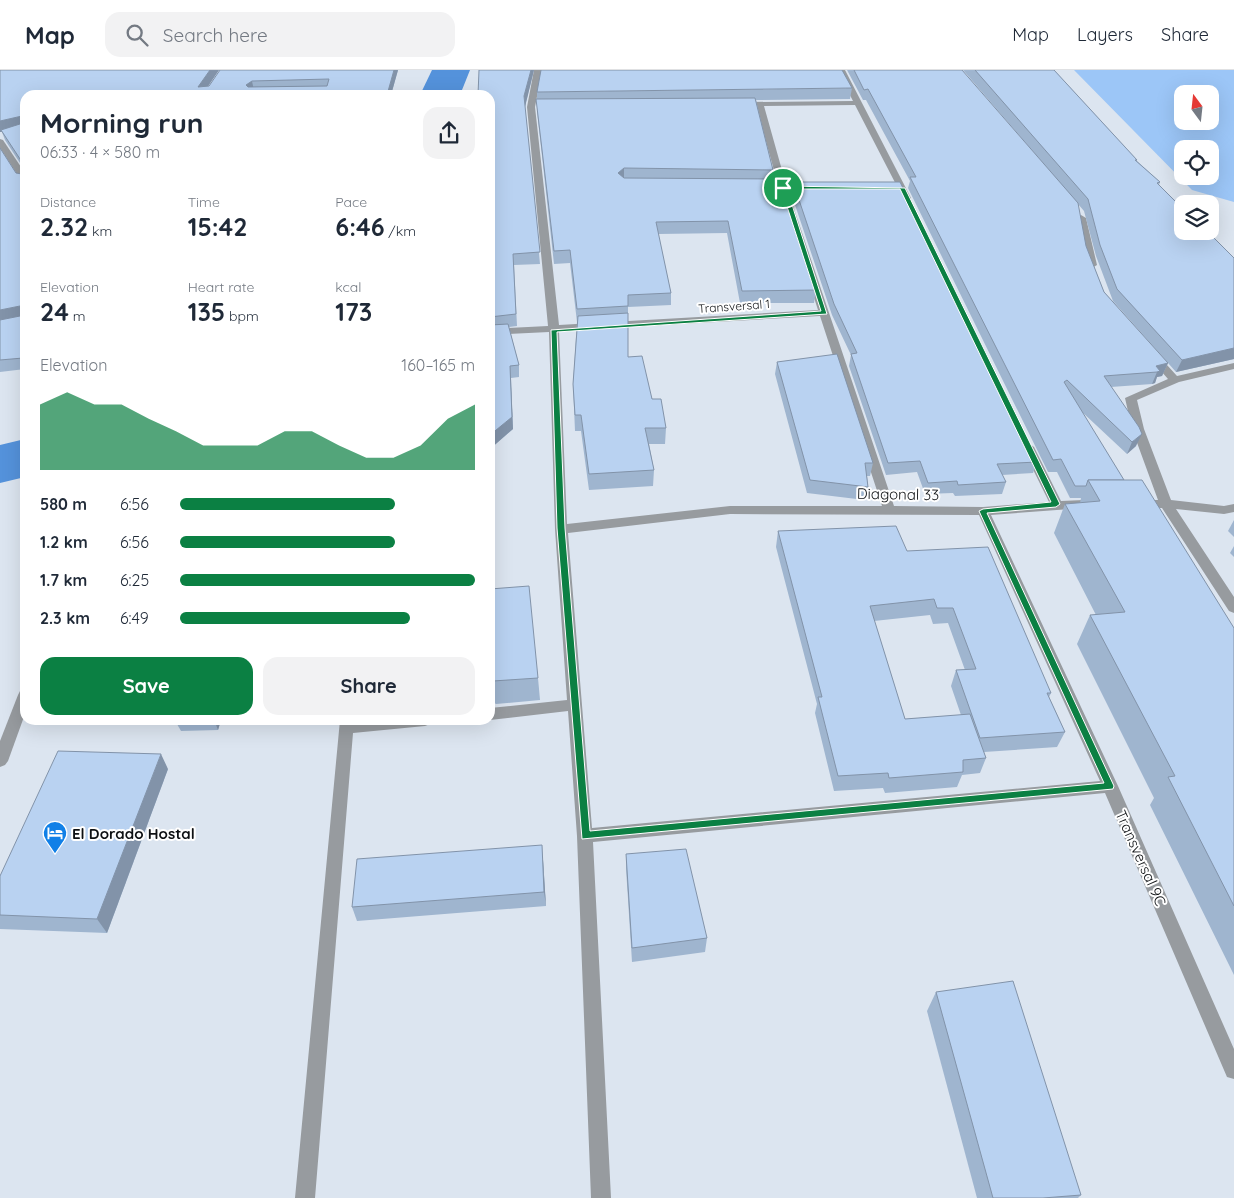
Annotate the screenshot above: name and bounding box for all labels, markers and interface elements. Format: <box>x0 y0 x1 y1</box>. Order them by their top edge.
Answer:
search box <box>105 12 455 57</box>
text: Map <box>25 20 75 50</box>
icon: search <box>123 21 151 49</box>
text: Search here <box>163 23 268 47</box>
text: Map <box>1012 23 1049 46</box>
text: Layers <box>1077 23 1133 46</box>
text: Share <box>1161 23 1209 46</box>
north arrow <box>1174 85 1219 130</box>
map controls <box>1174 85 1219 240</box>
text: Morning run <box>40 105 204 140</box>
button: share <box>423 107 475 159</box>
button: locate <box>1174 140 1219 185</box>
text: 06:33 · 4 × 580 m <box>40 142 160 162</box>
pin <box>762 167 804 209</box>
icon: arrive <box>769 174 797 202</box>
text: Distance <box>40 193 96 211</box>
text: Time <box>188 193 220 211</box>
text: Pace <box>335 193 367 211</box>
button: layers <box>1174 195 1219 240</box>
text: 2.32 <box>40 211 88 242</box>
text: 15:42 <box>188 211 248 242</box>
text: 6:46 <box>335 211 385 242</box>
text: km <box>88 222 112 240</box>
text: /km <box>385 222 416 240</box>
text: Elevation <box>40 278 99 296</box>
text: Heart rate <box>188 278 254 296</box>
text: kcal <box>335 278 361 296</box>
text: 24 <box>40 296 69 327</box>
text: 135 <box>188 296 225 327</box>
text: 173 <box>335 296 372 327</box>
street label: Transversal 1 <box>698 296 770 316</box>
text: m <box>69 307 86 325</box>
text: bpm <box>225 307 259 325</box>
text: Elevation <box>40 355 107 375</box>
text: 160–165 m <box>401 355 475 375</box>
street label: Diagonal 33 <box>857 484 939 504</box>
text: 580 m <box>40 494 87 514</box>
text: 6:56 <box>120 494 149 514</box>
text: 1.2 km <box>40 532 88 552</box>
text: 6:56 <box>120 532 149 552</box>
text: 1.7 km <box>40 570 87 590</box>
text: 6:25 <box>120 570 149 590</box>
text: 2.3 km <box>40 608 90 628</box>
text: 6:49 <box>120 608 149 628</box>
button: Save <box>40 657 253 715</box>
button: Share <box>263 657 475 715</box>
street label: Transversal 9C <box>1111 807 1171 909</box>
hotel icon: El Dorado Hostal <box>42 820 68 854</box>
place label: El Dorado Hostal <box>72 824 195 843</box>

